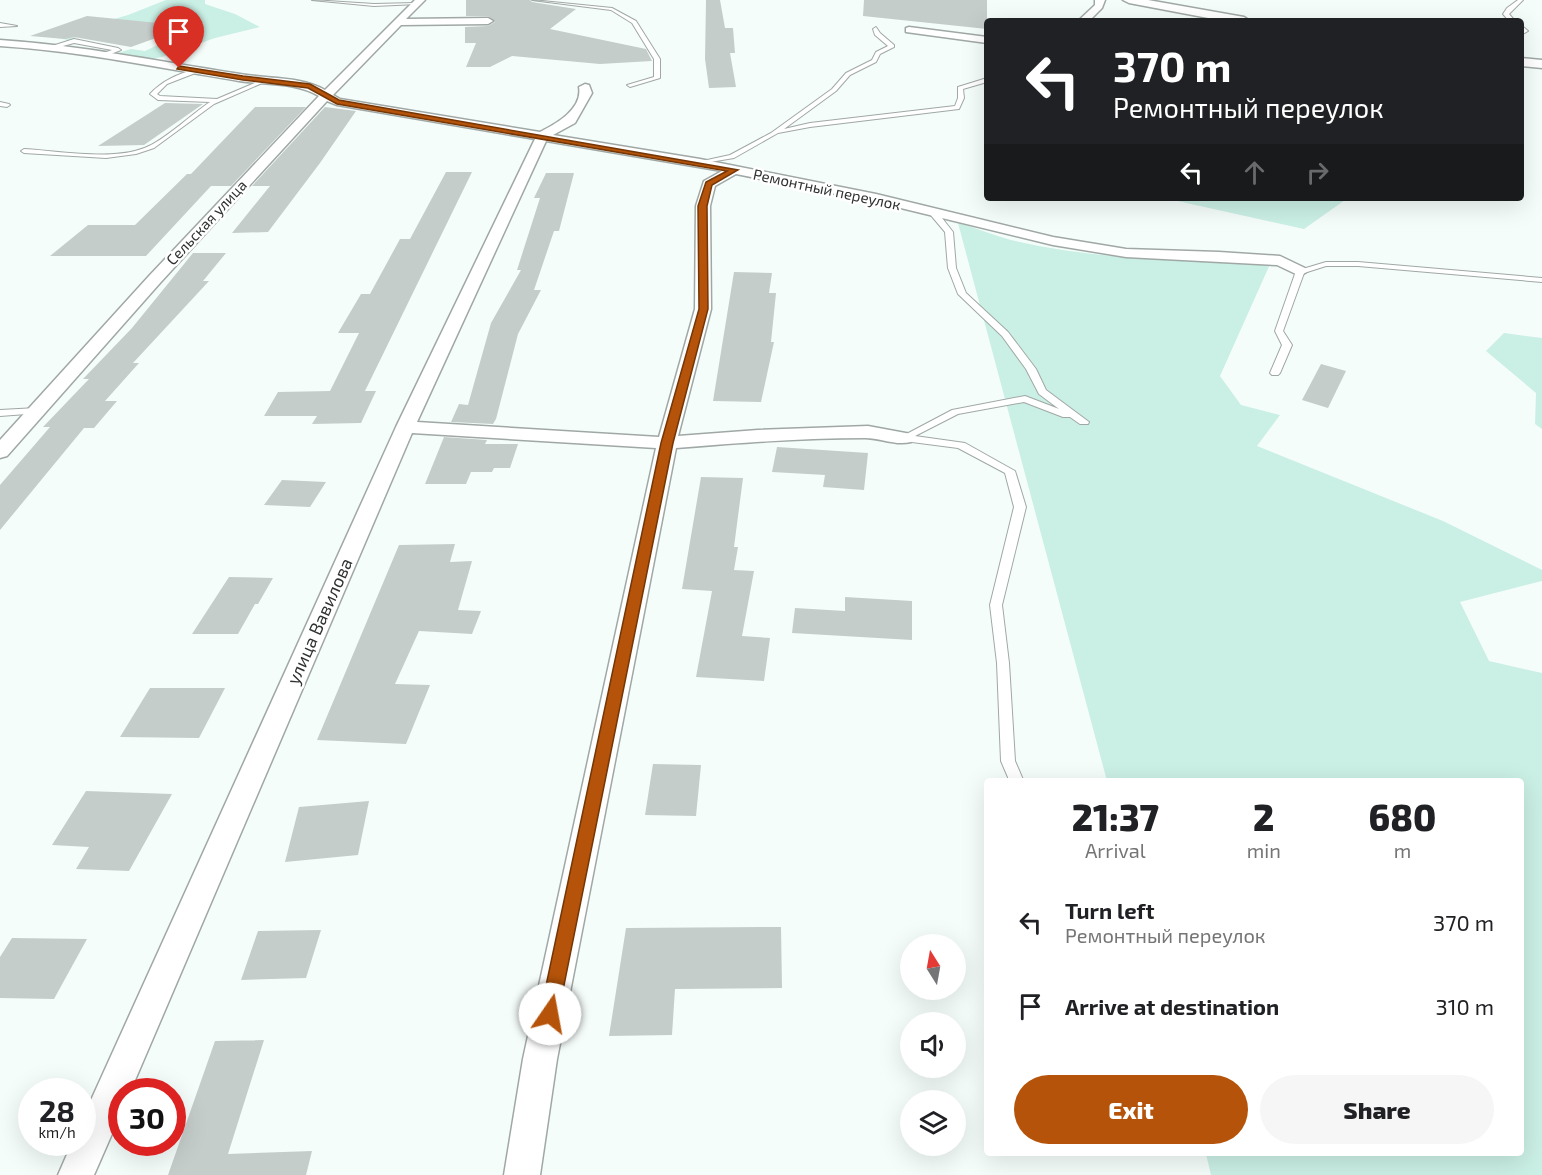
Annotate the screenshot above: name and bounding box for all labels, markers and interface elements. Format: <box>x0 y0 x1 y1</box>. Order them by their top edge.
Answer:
pin <box>153 6 204 68</box>
icon: arrive <box>162 15 195 48</box>
text: 370 m <box>1113 40 1232 90</box>
icon: left <box>1014 42 1092 120</box>
text: Ремонтный переулок <box>1113 91 1384 123</box>
icon: left <box>1175 156 1208 189</box>
icon: ahead <box>1238 156 1271 189</box>
icon: right <box>1301 156 1334 189</box>
street label: Ремонтный переулок <box>751 165 902 214</box>
street label: Сельская улица <box>162 176 251 269</box>
street label: улица Вавилова <box>281 554 357 688</box>
text: 21:37 <box>1072 795 1159 838</box>
text: 2 <box>1253 795 1274 838</box>
text: 680 <box>1369 795 1436 838</box>
text: Arrival <box>1085 838 1146 862</box>
text: min <box>1247 838 1281 862</box>
text: m <box>1394 838 1411 862</box>
text: Turn left <box>1065 897 1154 923</box>
icon: left <box>1014 906 1047 939</box>
text: 370 m <box>1433 909 1494 935</box>
text: Ремонтный переулок <box>1065 923 1266 947</box>
north arrow <box>900 934 966 1000</box>
map controls <box>900 934 966 1156</box>
position arrow <box>518 982 582 1046</box>
icon: arrive <box>1014 990 1047 1023</box>
text: Arrive at destination <box>1065 993 1279 1019</box>
text: 310 m <box>1436 993 1494 1019</box>
button: sound <box>900 1012 966 1078</box>
button: Exit <box>1014 1075 1248 1144</box>
button: Share <box>1260 1075 1494 1144</box>
speed limit sign: 30 <box>108 1078 186 1156</box>
button: layers <box>900 1090 966 1156</box>
text: 28 <box>39 1092 75 1128</box>
text: km/h <box>38 1123 76 1141</box>

